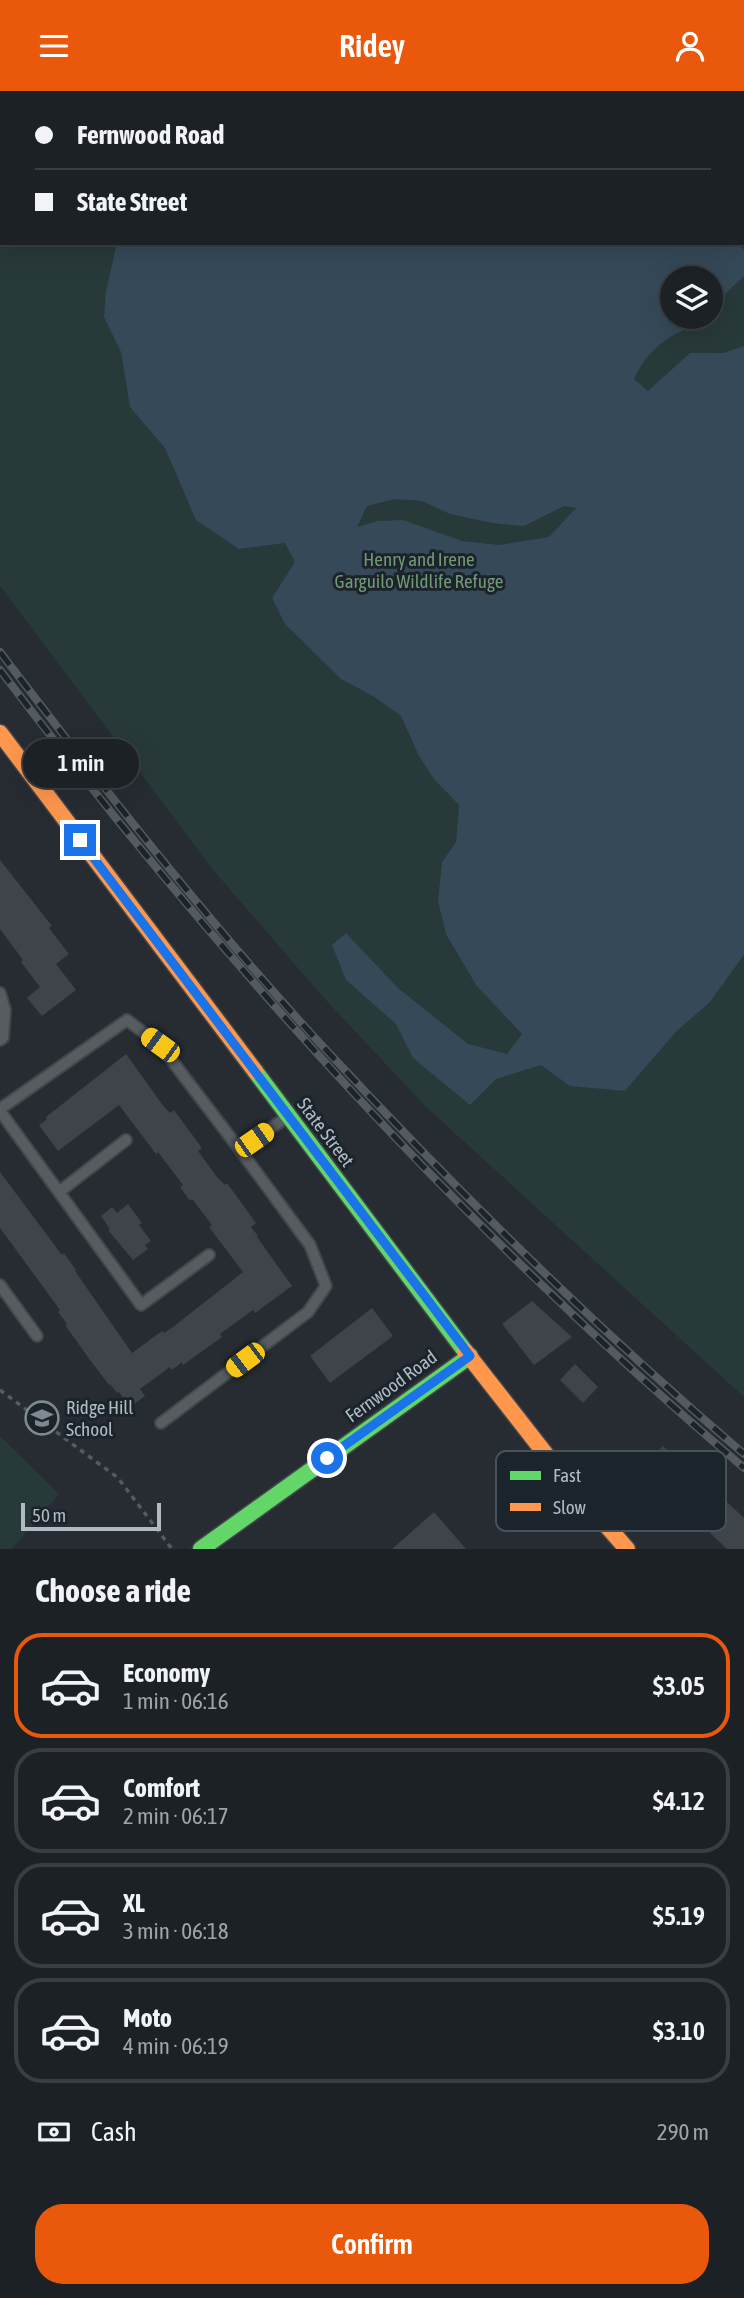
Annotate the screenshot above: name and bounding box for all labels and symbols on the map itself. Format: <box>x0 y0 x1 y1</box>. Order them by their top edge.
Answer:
park label: Henry and Irene Garguilo Wildlife Refuge <box>335 548 503 592</box>
callout: 1 min <box>22 739 138 787</box>
route end <box>64 824 96 856</box>
car <box>137 1024 184 1066</box>
street label: State Street <box>293 1093 359 1171</box>
car <box>231 1119 278 1161</box>
car <box>222 1339 269 1381</box>
street label: Fernwood Road <box>341 1345 441 1427</box>
place label: Ridge Hill School <box>66 1396 133 1440</box>
school or university icon: Ridge Hill School <box>23 1399 61 1437</box>
route start <box>311 1442 343 1474</box>
legend <box>496 1451 726 1531</box>
text: Fast <box>553 1464 581 1486</box>
text: Slow <box>553 1496 587 1518</box>
scale bar <box>21 1500 161 1532</box>

